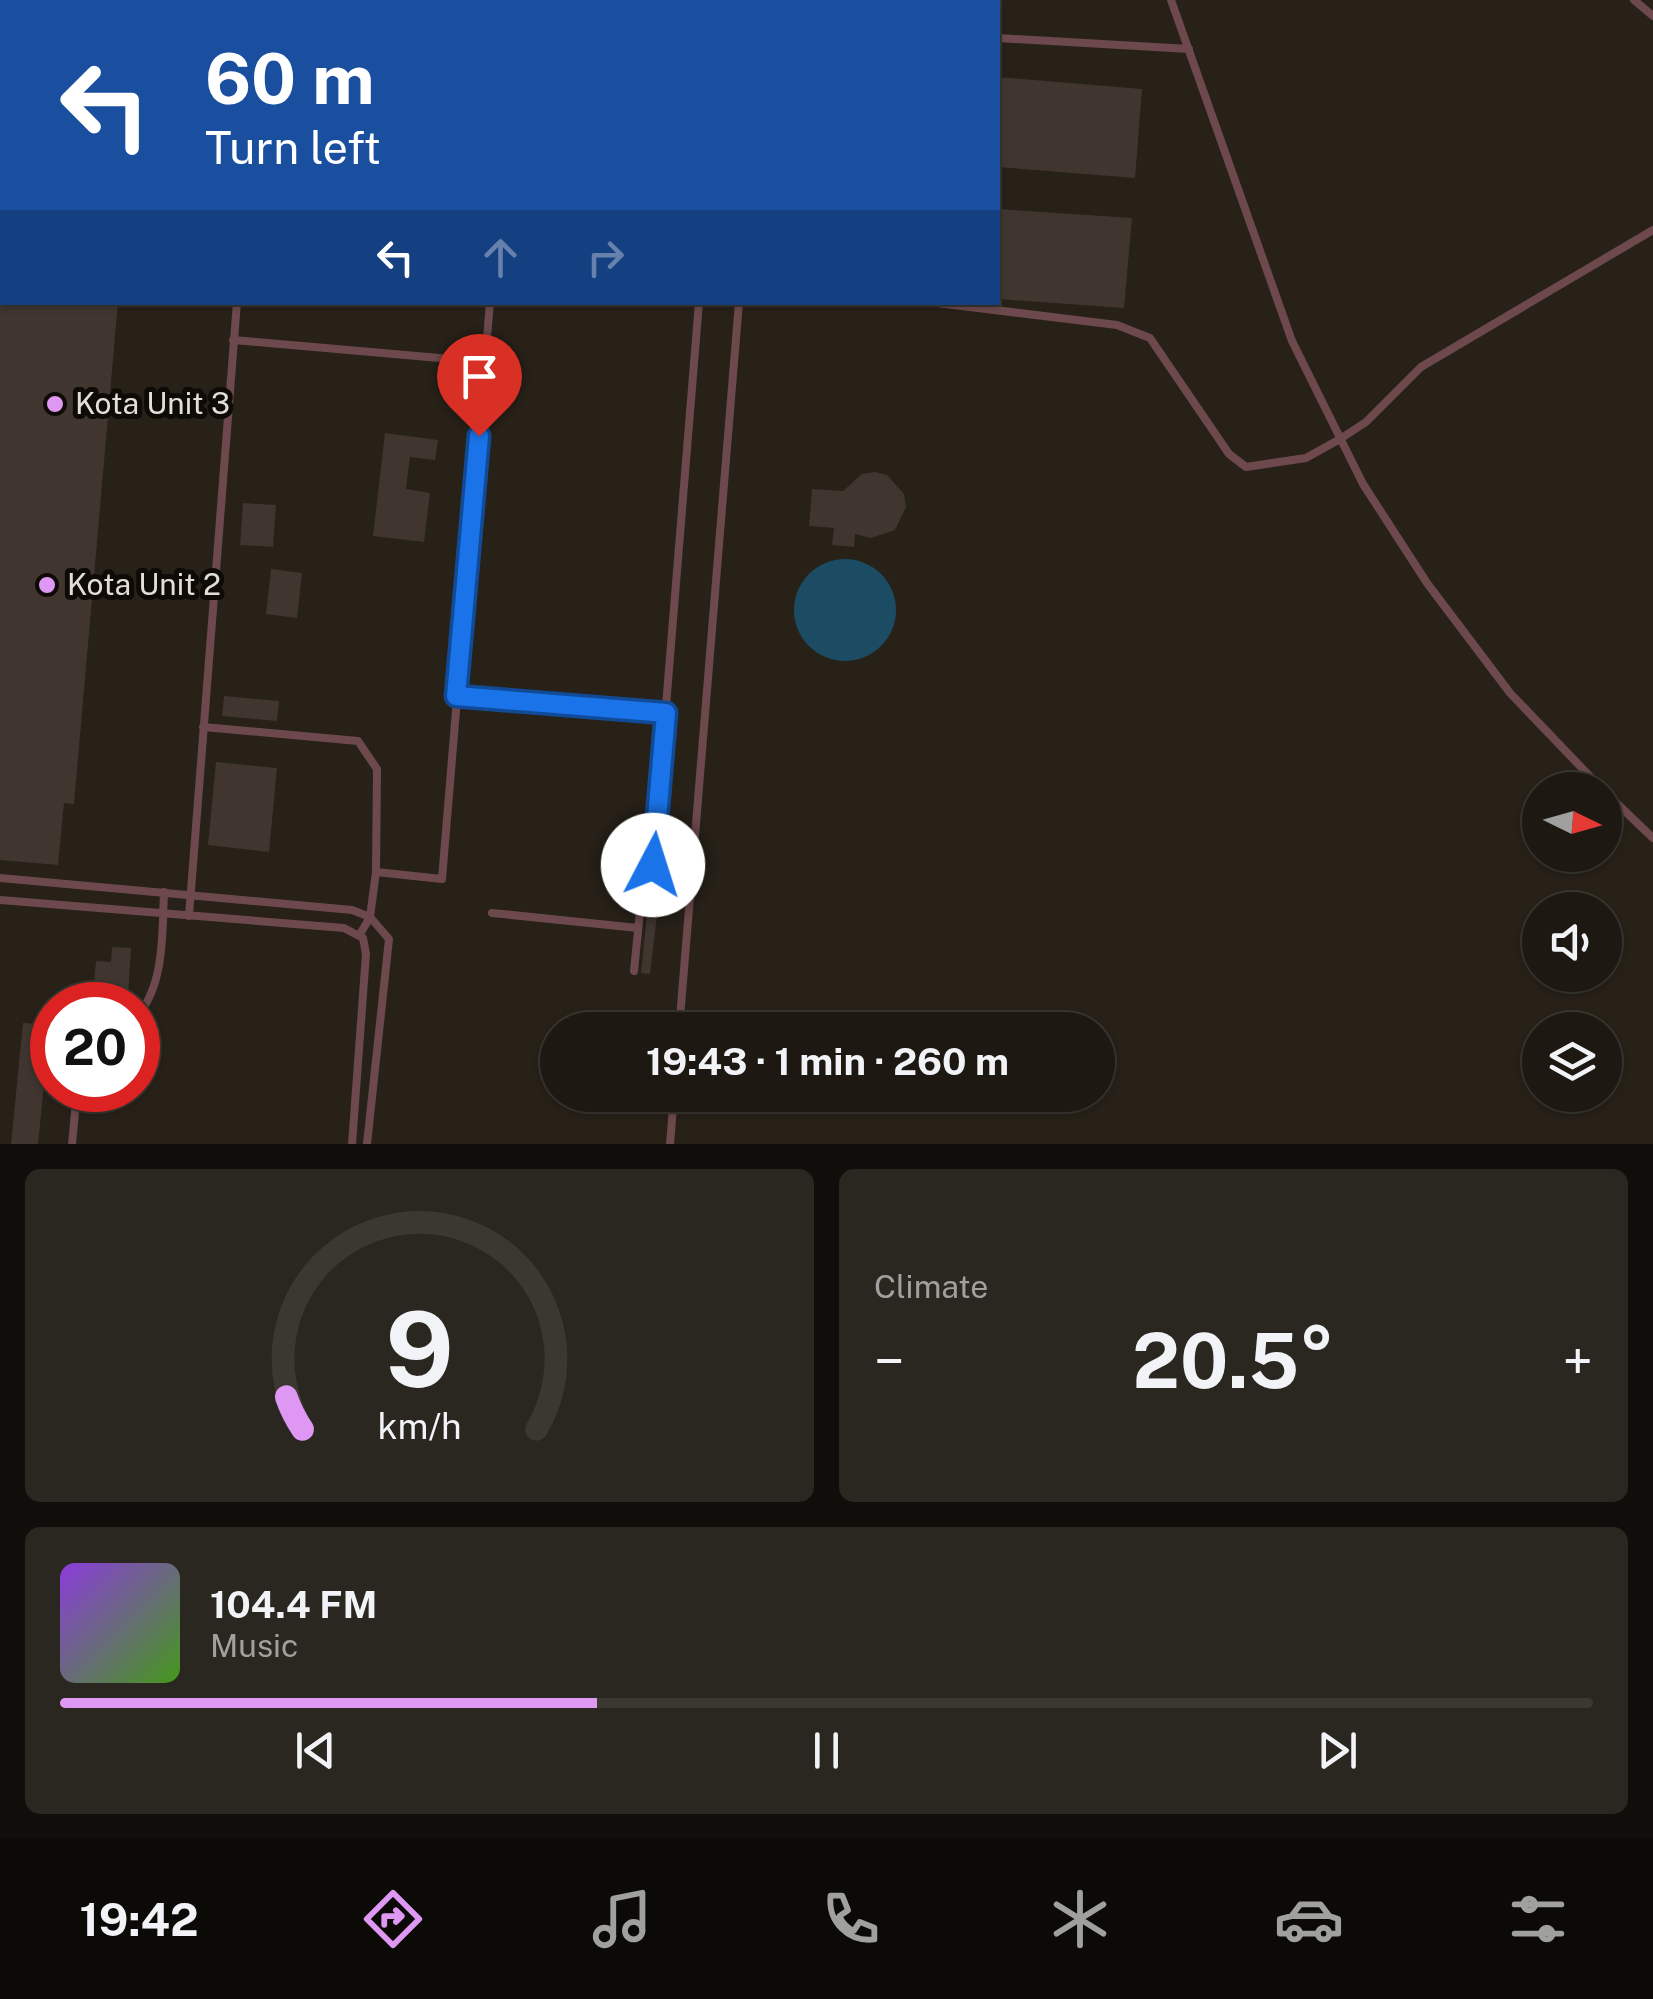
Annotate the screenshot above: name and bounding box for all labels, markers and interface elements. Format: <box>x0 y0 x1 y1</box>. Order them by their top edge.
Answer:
text: 60 m <box>205 37 375 120</box>
icon: left <box>40 40 170 170</box>
text: Turn left <box>205 121 381 174</box>
icon: left <box>368 230 423 285</box>
icon: ahead <box>473 230 528 285</box>
icon: right <box>578 230 633 285</box>
pin <box>437 334 522 437</box>
icon: arrive <box>452 349 507 404</box>
place label: Kota Unit 3 <box>75 385 230 421</box>
marker: Kota Unit 3 <box>44 393 66 415</box>
place label: Kota Unit 2 <box>67 566 221 602</box>
marker: Kota Unit 2 <box>36 574 58 596</box>
north arrow <box>1522 772 1622 872</box>
map controls <box>1522 772 1622 1112</box>
position arrow <box>601 813 705 917</box>
button: sound <box>1522 892 1622 992</box>
speed limit sign: 20 <box>30 982 160 1112</box>
button: layers <box>1522 1012 1622 1112</box>
text: 19:43 · 1 min · 260 m <box>646 1039 1009 1084</box>
text: Climate <box>874 1268 988 1305</box>
text: 9 <box>385 1288 454 1410</box>
text: 20.5° <box>1132 1317 1335 1405</box>
text: − <box>874 1329 905 1393</box>
text: + <box>1562 1329 1593 1393</box>
text: km/h <box>377 1405 462 1447</box>
text: 104.4 FM <box>210 1582 377 1627</box>
text: Music <box>210 1627 298 1664</box>
icon: previous <box>288 1723 343 1778</box>
icon: pause <box>799 1723 854 1778</box>
icon: next <box>1310 1723 1365 1778</box>
icon: directions <box>358 1884 428 1954</box>
icon: music <box>587 1884 657 1954</box>
icon: phone <box>816 1884 886 1954</box>
icon: climate <box>1045 1884 1115 1954</box>
icon: car <box>1274 1884 1344 1954</box>
icon: filters <box>1503 1884 1573 1954</box>
text: 19:42 <box>80 1893 199 1946</box>

